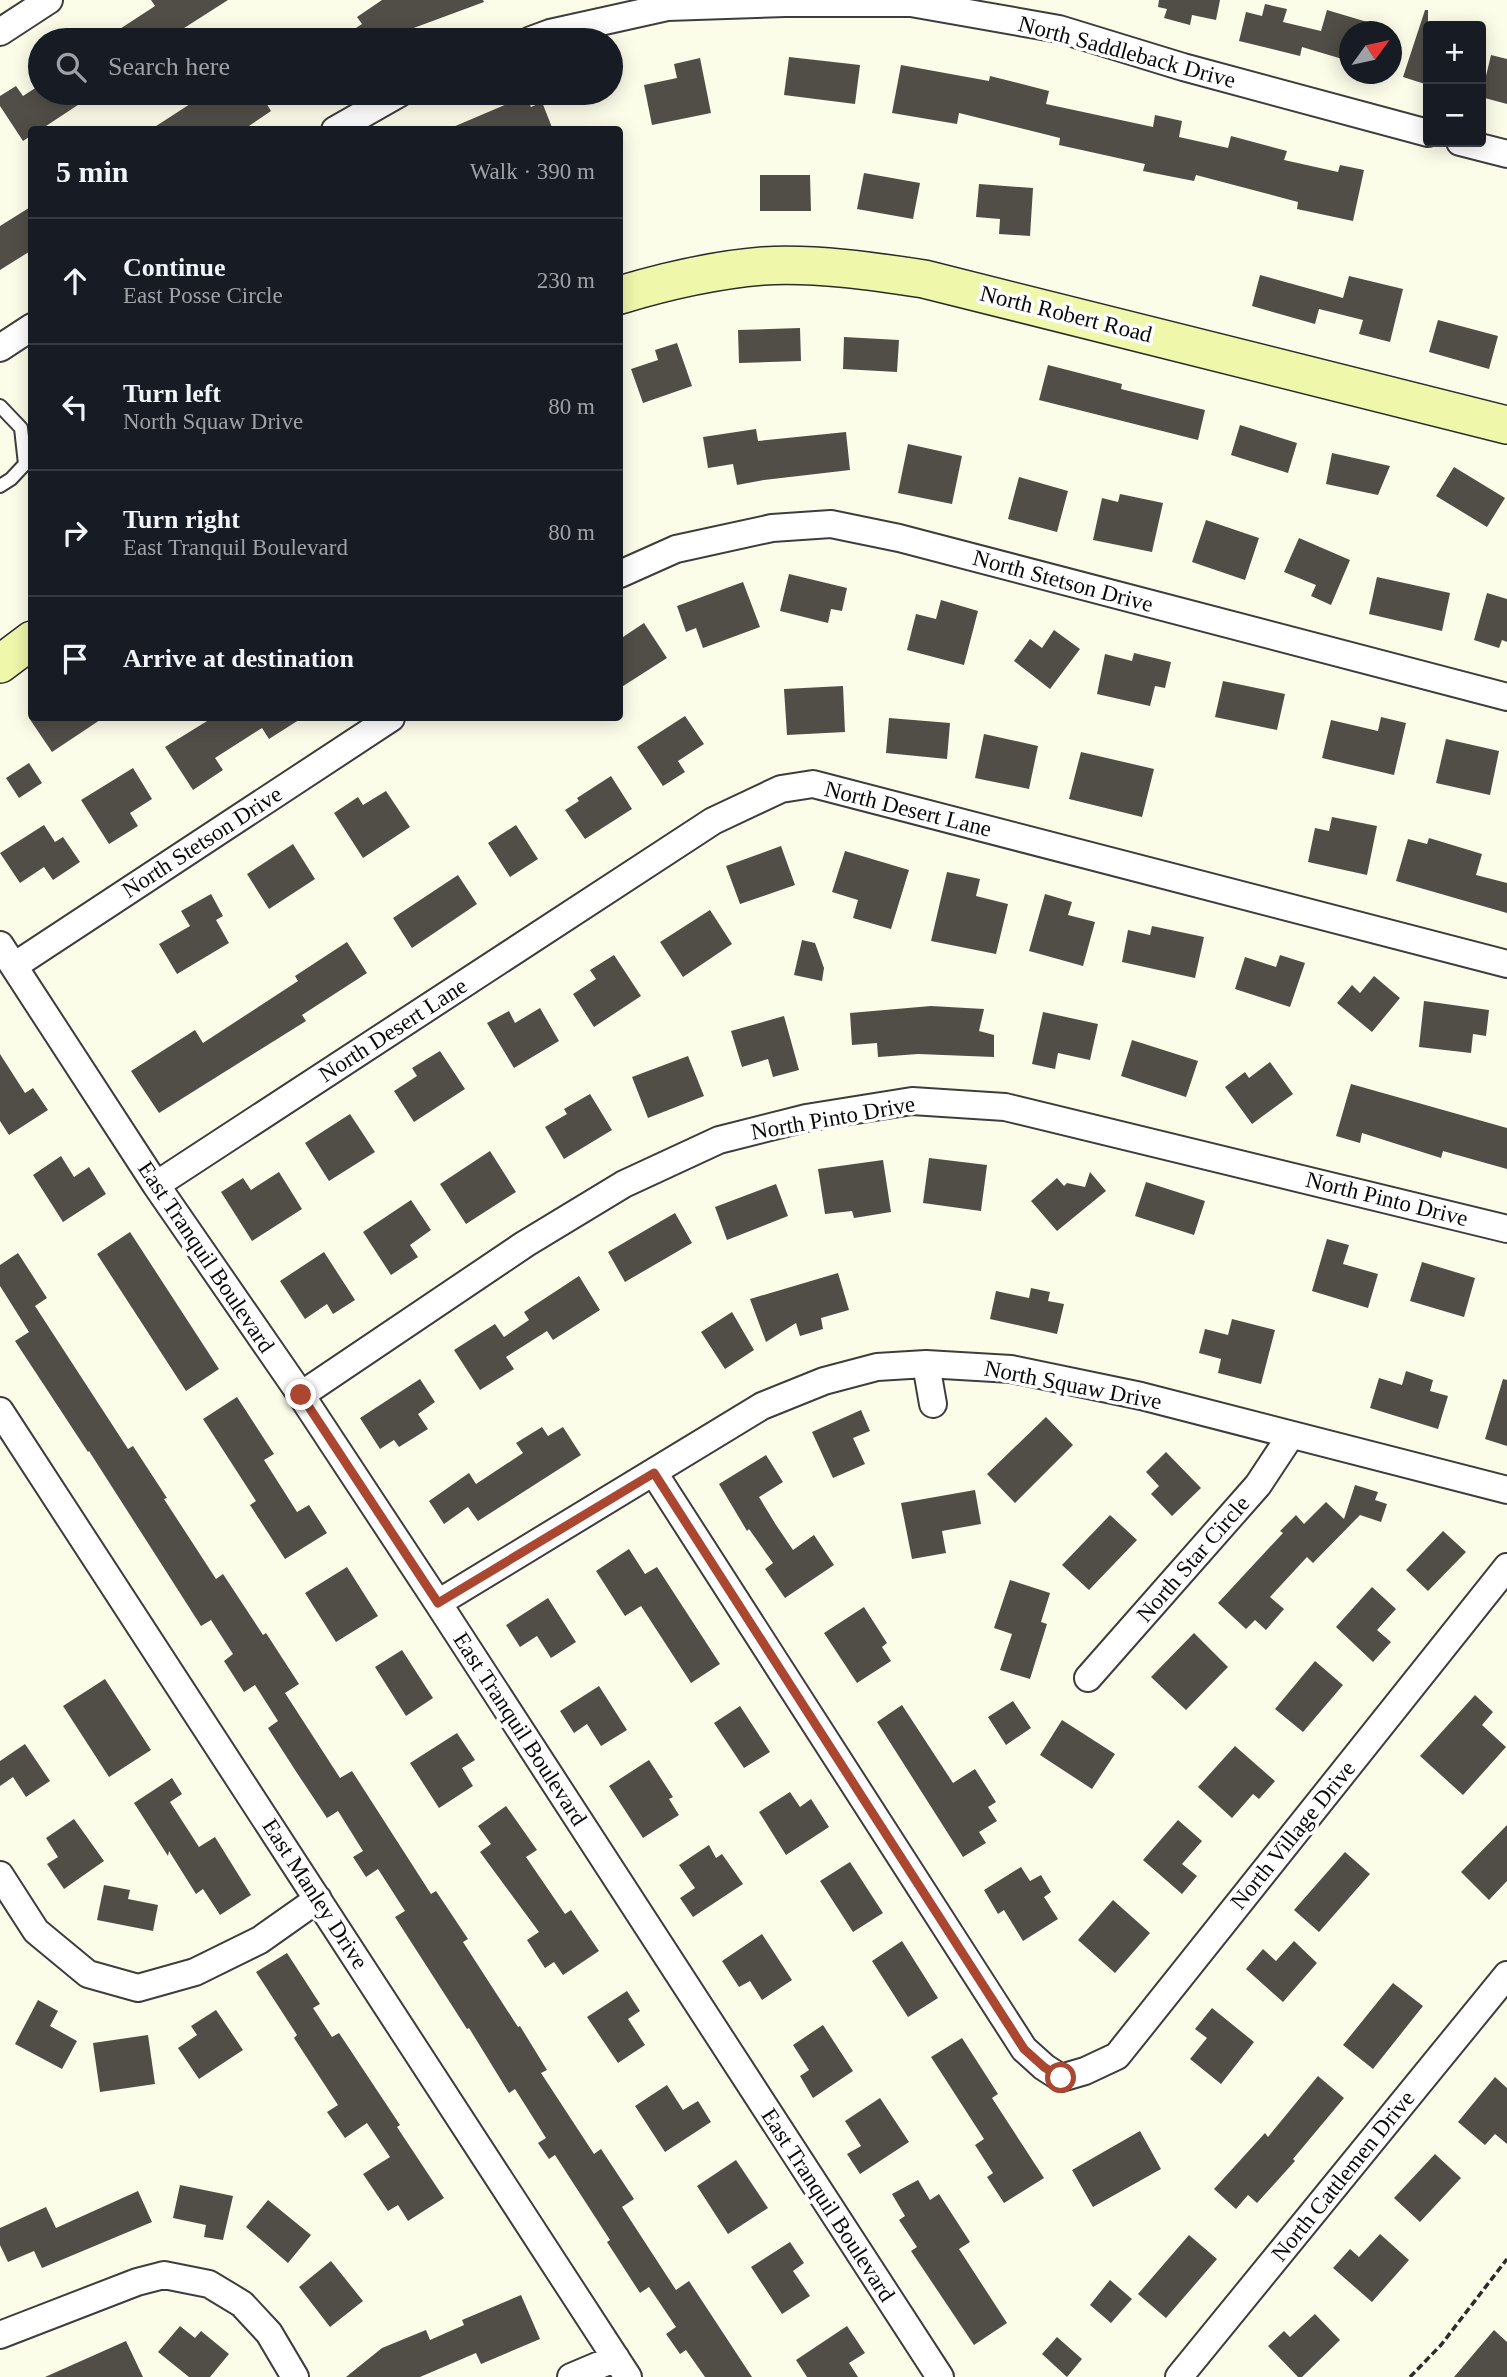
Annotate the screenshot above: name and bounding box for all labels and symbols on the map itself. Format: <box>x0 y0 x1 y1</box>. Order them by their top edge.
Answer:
street label: North Saddleback Drive <box>1016 11 1238 93</box>
north arrow <box>1339 21 1402 84</box>
street label: North Robert Road <box>977 281 1155 348</box>
street label: North Stetson Drive <box>970 545 1156 617</box>
street label: North Desert Lane <box>822 776 994 842</box>
street label: North Stetson Drive <box>118 781 286 903</box>
street label: North Desert Lane <box>314 973 472 1087</box>
street label: North Pinto Drive <box>749 1091 917 1145</box>
street label: East Tranquil Boulevard <box>133 1157 280 1358</box>
street label: North Pinto Drive <box>1303 1167 1471 1231</box>
street label: North Squaw Drive <box>982 1356 1164 1414</box>
route end <box>285 1379 316 1410</box>
street label: North Star Circle <box>1132 1491 1254 1627</box>
street label: East Tranquil Boulevard <box>448 1628 592 1831</box>
street label: North Village Drive <box>1226 1756 1360 1914</box>
street label: East Manley Drive <box>257 1814 373 1974</box>
route start <box>1045 2062 1076 2093</box>
street label: North Cattlemen Drive <box>1267 2086 1419 2266</box>
street label: East Tranquil Boulevard <box>756 2104 900 2307</box>

